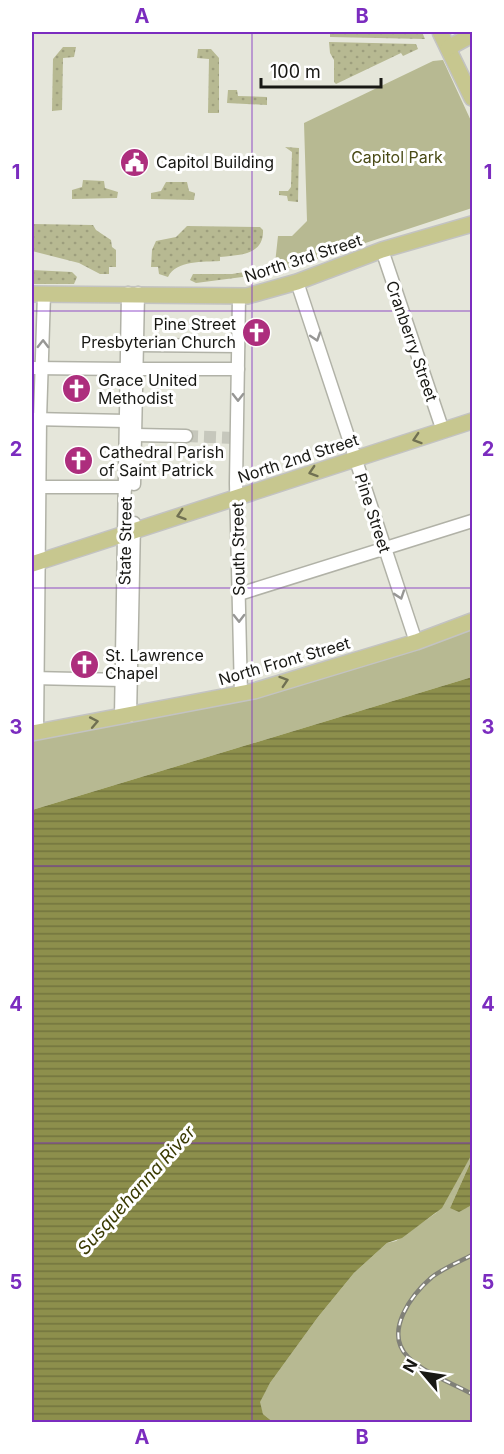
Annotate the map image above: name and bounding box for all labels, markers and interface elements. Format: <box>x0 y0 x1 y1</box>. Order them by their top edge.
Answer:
text: A <box>135 4 150 28</box>
text: B <box>355 4 369 28</box>
scale bar <box>261 51 381 89</box>
text: 100 m <box>270 61 321 82</box>
public building icon: Capitol Building <box>119 146 151 178</box>
park label: Capitol Park <box>351 147 443 167</box>
place label: Capitol Building <box>156 152 274 172</box>
text: 1 <box>12 160 20 184</box>
text: 1 <box>484 160 492 184</box>
street label: North 3rd Street <box>242 230 364 286</box>
street label: Cranberry Street <box>382 278 442 404</box>
place label: Pine Street Presbyterian Church <box>81 314 236 352</box>
church icon: Pine Street Presbyterian Church <box>241 317 273 349</box>
one-way arrow <box>308 331 321 342</box>
one-way arrow <box>37 340 49 349</box>
place label: Grace United Methodist <box>98 370 197 408</box>
church icon: Grace United Methodist <box>61 373 93 405</box>
one-way arrow <box>232 392 244 401</box>
street label: North 2nd Street <box>235 429 361 487</box>
one-way arrow <box>412 432 423 444</box>
text: 2 <box>10 437 22 461</box>
text: 2 <box>482 437 494 461</box>
place label: Cathedral Parish of Saint Patrick <box>99 442 224 480</box>
church icon: Cathedral Parish of Saint Patrick <box>62 445 94 477</box>
one-way arrow <box>308 465 319 478</box>
street label: Pine Street <box>351 471 395 555</box>
street label: State Street <box>114 497 136 585</box>
street label: South Street <box>227 502 249 596</box>
one-way arrow <box>176 507 187 520</box>
one-way arrow <box>393 589 406 600</box>
one-way arrow <box>233 613 245 622</box>
street label: North Front Street <box>216 633 352 689</box>
place label: St. Lawrence Chapel <box>105 645 204 683</box>
church icon: St. Lawrence Chapel <box>68 648 100 680</box>
one-way arrow <box>278 676 289 689</box>
text: 3 <box>10 715 22 739</box>
text: 3 <box>482 715 494 739</box>
one-way arrow <box>89 716 99 729</box>
text: 4 <box>9 992 23 1016</box>
text: 4 <box>481 992 495 1016</box>
water label: Susquehanna River <box>73 1121 200 1259</box>
text: 5 <box>10 1270 22 1294</box>
text: 5 <box>482 1270 494 1294</box>
north arrow <box>393 1343 453 1403</box>
text: N <box>398 1356 422 1376</box>
text: A <box>135 1425 150 1449</box>
text: B <box>355 1425 369 1449</box>

